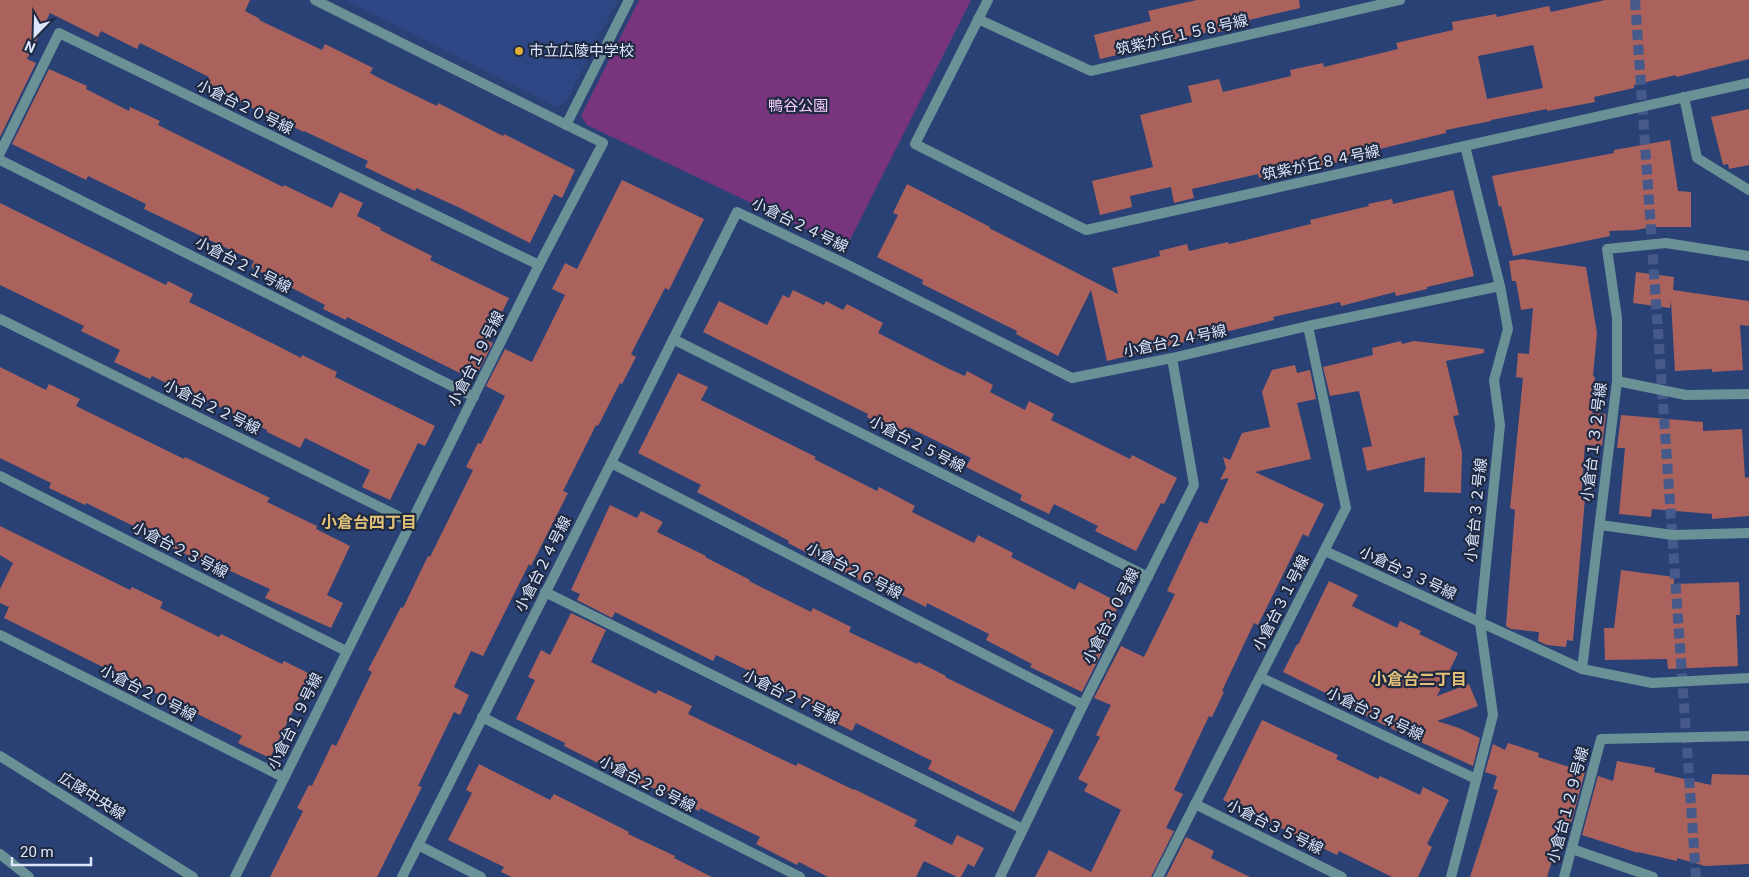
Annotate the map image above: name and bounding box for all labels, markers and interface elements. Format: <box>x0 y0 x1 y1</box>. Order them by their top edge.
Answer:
north arrow <box>10 10 60 60</box>
street label: 筑紫が丘１５８号線 <box>1114 11 1250 59</box>
text: N <box>22 38 38 56</box>
place label: 市立広陵中学校 <box>529 42 634 60</box>
marker: 市立広陵中学校 <box>513 45 525 57</box>
street label: 小倉台２０号線 <box>194 76 296 138</box>
park label: 鴨谷公園 <box>768 97 828 115</box>
street label: 筑紫が丘８４号線 <box>1260 142 1382 184</box>
street label: 小倉台２４号線 <box>749 194 851 256</box>
street label: 小倉台２１号線 <box>192 233 294 297</box>
street label: 小倉台１９号線 <box>444 308 508 410</box>
street label: 小倉台２４号線 <box>1122 321 1228 361</box>
street label: 小倉台２２号線 <box>161 376 263 438</box>
street label: 小倉台１３２号線 <box>1578 381 1610 503</box>
street label: 小倉台２５号線 <box>866 412 968 476</box>
street label: 小倉台３２号線 <box>1462 457 1490 563</box>
district label: 小倉台四丁目 <box>321 513 417 532</box>
street label: 小倉台２４号線 <box>511 513 575 615</box>
street label: 小倉台２３号線 <box>129 518 231 582</box>
street label: 小倉台２６号線 <box>803 539 905 603</box>
street label: 小倉台３３号線 <box>1357 543 1459 603</box>
street label: 小倉台３１号線 <box>1249 552 1313 654</box>
street label: 小倉台３０号線 <box>1079 565 1143 667</box>
street label: 小倉台２０号線 <box>97 661 199 725</box>
street label: 小倉台２７号線 <box>740 666 842 728</box>
street label: 小倉台１９号線 <box>264 670 326 772</box>
district label: 小倉台二丁目 <box>1371 670 1467 689</box>
street label: 小倉台３４号線 <box>1324 684 1426 744</box>
street label: 小倉台１２９号線 <box>1544 745 1592 865</box>
street label: 小倉台２８号線 <box>596 752 698 816</box>
street label: 広陵中央線 <box>55 768 129 824</box>
street label: 小倉台３５号線 <box>1224 796 1326 858</box>
scale bar <box>12 834 91 866</box>
text: 20 m <box>20 843 54 861</box>

